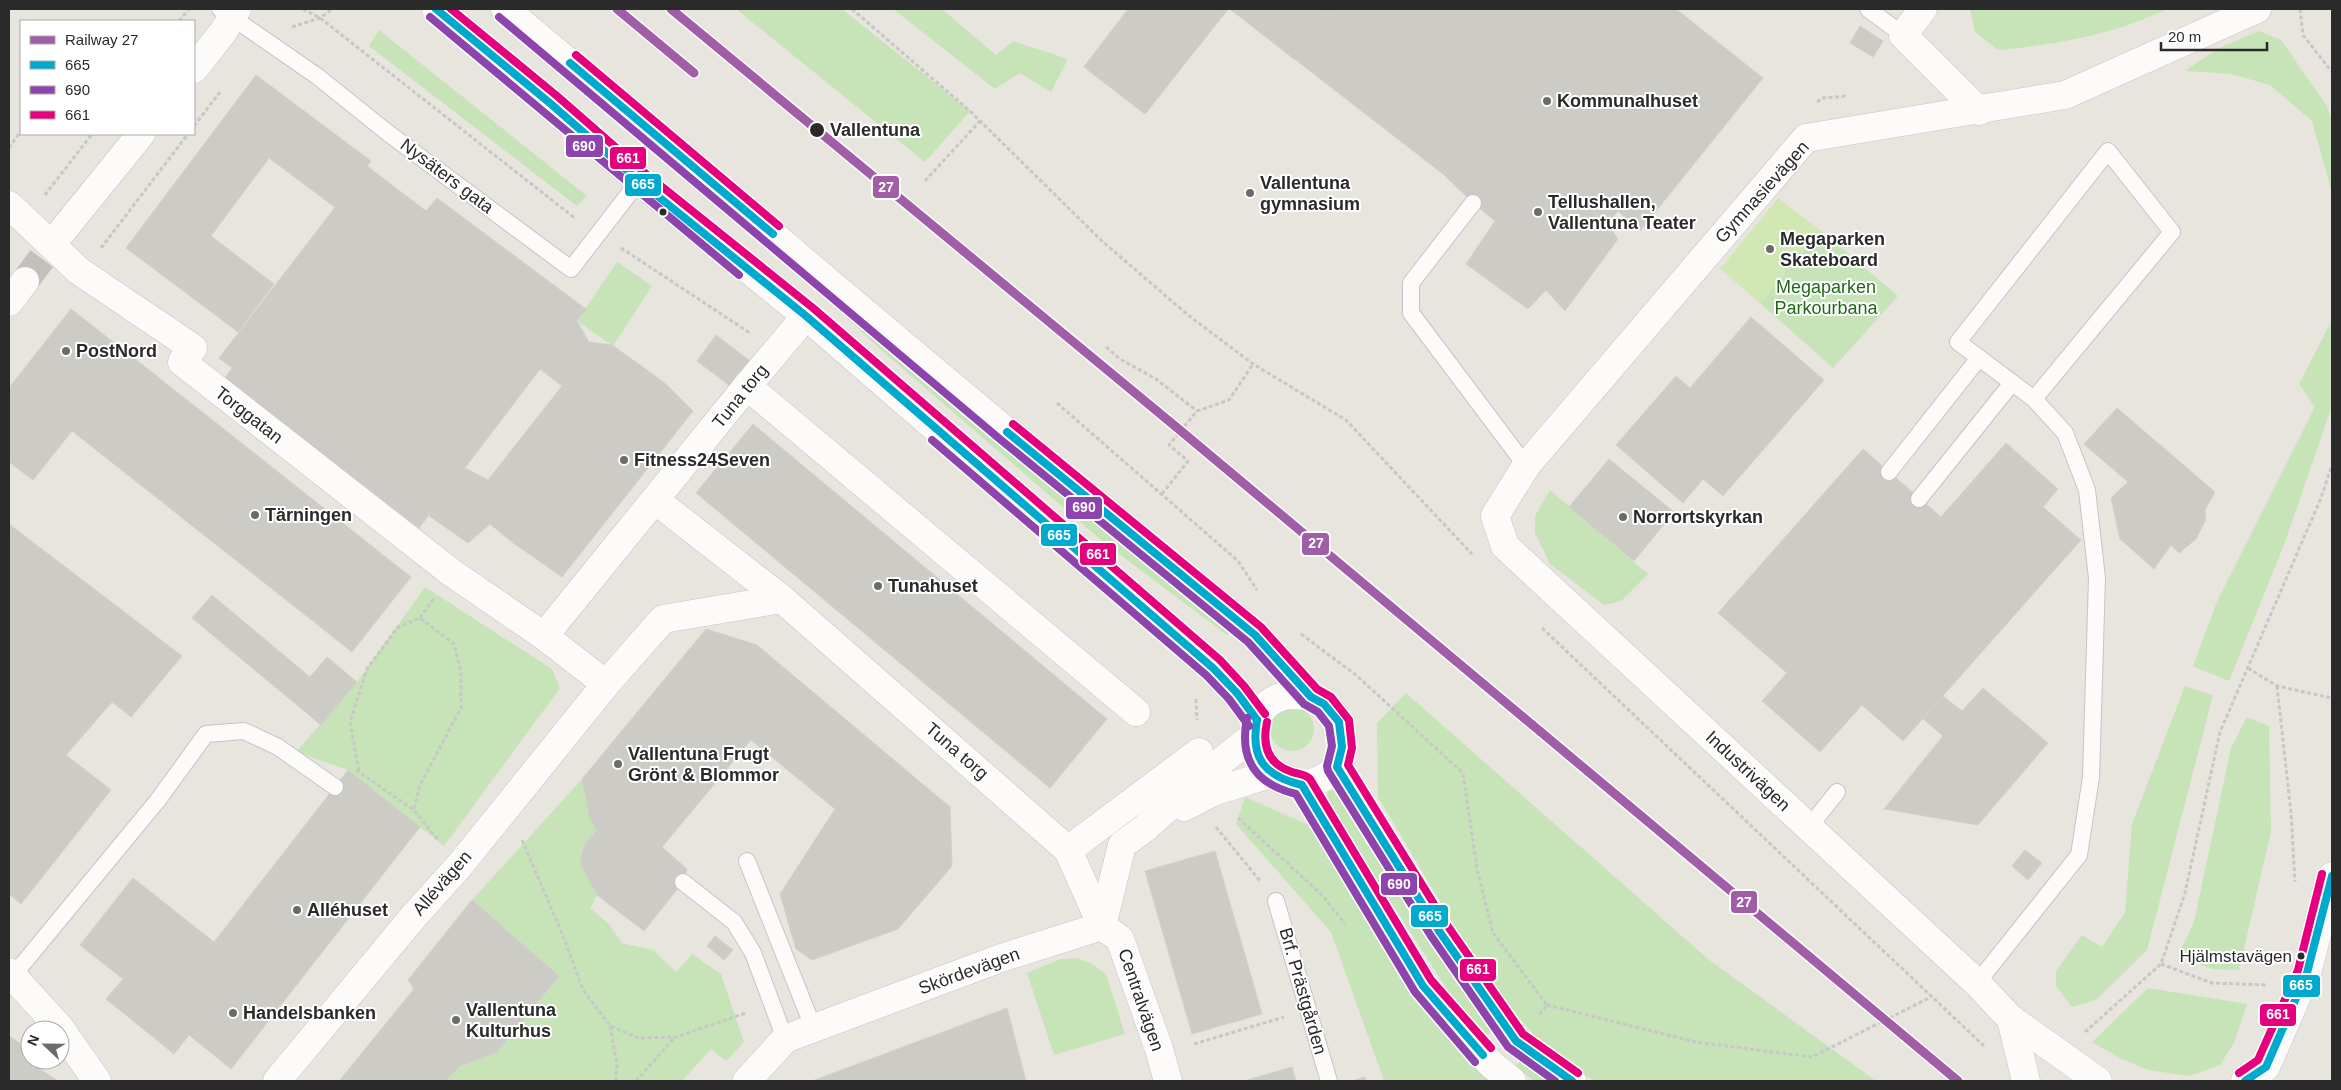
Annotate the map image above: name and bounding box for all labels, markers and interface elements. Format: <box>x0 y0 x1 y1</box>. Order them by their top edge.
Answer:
legend <box>20 20 195 135</box>
scale bar <box>2161 20 2267 52</box>
text: 20 m <box>2168 28 2201 45</box>
text: Railway 27 <box>65 31 138 48</box>
text: 665 <box>65 56 90 73</box>
text: 690 <box>65 81 90 98</box>
place label: Kommunalhuset <box>1557 91 1698 111</box>
marker: Kommunalhuset <box>1541 95 1553 107</box>
text: 661 <box>65 106 90 123</box>
place label: Vallentuna <box>830 120 921 140</box>
marker: Vallentuna <box>808 121 826 139</box>
line badge: 690 <box>565 134 604 158</box>
street label: Nysäters gata <box>397 135 498 218</box>
street label: Gymnasievägen <box>1711 137 1813 247</box>
text: 690 <box>572 138 596 154</box>
line badge: 661 <box>609 146 647 170</box>
text: 661 <box>616 150 640 166</box>
line badge: 665 <box>624 173 662 197</box>
place label: Vallentuna gymnasium <box>1260 173 1360 214</box>
line badge: 27 <box>872 175 900 199</box>
text: 665 <box>631 176 655 192</box>
text: 27 <box>878 179 894 195</box>
marker: Vallentuna gymnasium <box>1244 187 1256 199</box>
place label: Tellushallen, Vallentuna Teater <box>1548 192 1696 233</box>
marker: Tellushallen, Vallentuna Teater <box>1532 206 1544 218</box>
unlabelled marker <box>658 207 668 217</box>
place label: Megaparken Skateboard <box>1780 229 1885 270</box>
marker: Megaparken Skateboard <box>1764 243 1776 255</box>
park label: Megaparken Parkourbana <box>1774 277 1879 318</box>
place label: PostNord <box>76 341 157 361</box>
marker: PostNord <box>60 345 72 357</box>
street label: Tuna torg <box>708 360 772 432</box>
street label: Torggatan <box>211 382 287 448</box>
place label: Fitness24Seven <box>634 450 770 470</box>
marker: Fitness24Seven <box>618 454 630 466</box>
line badge: 690 <box>1065 496 1103 520</box>
text: 690 <box>1072 499 1096 515</box>
place label: Tärningen <box>265 505 352 525</box>
place label: Norrortskyrkan <box>1633 507 1763 527</box>
marker: Tärningen <box>249 509 261 521</box>
marker: Norrortskyrkan <box>1617 511 1629 523</box>
line badge: 665 <box>1040 523 1078 547</box>
text: 665 <box>1047 527 1071 543</box>
line badge: 27 <box>1301 532 1330 556</box>
text: 27 <box>1308 535 1324 551</box>
line badge: 661 <box>1079 542 1117 566</box>
text: 661 <box>1086 546 1110 562</box>
place label: Tunahuset <box>888 576 978 596</box>
marker: Tunahuset <box>872 580 884 592</box>
street label: Tuna torg <box>922 718 992 784</box>
street label: Industrivägen <box>1702 727 1794 815</box>
place label: Vallentuna Frugt Grönt & Blommor <box>628 744 779 785</box>
marker: Vallentuna Frugt Grönt & Blommor <box>612 758 624 770</box>
street label: Allévägen <box>409 847 475 919</box>
line badge: 690 <box>1380 872 1418 896</box>
text: 690 <box>1387 876 1411 892</box>
line badge: 27 <box>1730 890 1758 914</box>
text: 27 <box>1736 894 1752 910</box>
place label: Alléhuset <box>307 900 388 920</box>
marker: Alléhuset <box>291 904 303 916</box>
line badge: 665 <box>1410 904 1449 928</box>
text: 665 <box>1418 908 1442 924</box>
street label: Brf. Prästgården <box>1275 925 1331 1057</box>
street label: Skördevägen <box>916 943 1022 999</box>
street label: Centralvägen <box>1114 946 1168 1054</box>
place label: Hjälmstavägen <box>2180 947 2292 966</box>
marker: Hjälmstavägen <box>2296 951 2306 961</box>
line badge: 661 <box>1459 958 1497 982</box>
text: 661 <box>1466 961 1490 977</box>
line badge: 665 <box>2282 974 2321 998</box>
text: 665 <box>2289 977 2313 993</box>
place label: Vallentuna Kulturhus <box>466 1000 557 1041</box>
place label: Handelsbanken <box>243 1003 376 1023</box>
line badge: 661 <box>2259 1003 2297 1027</box>
text: 661 <box>2266 1006 2290 1022</box>
marker: Handelsbanken <box>227 1007 239 1019</box>
marker: Vallentuna Kulturhus <box>450 1014 462 1026</box>
north arrow <box>20 1020 70 1070</box>
text: N <box>24 1032 42 1048</box>

